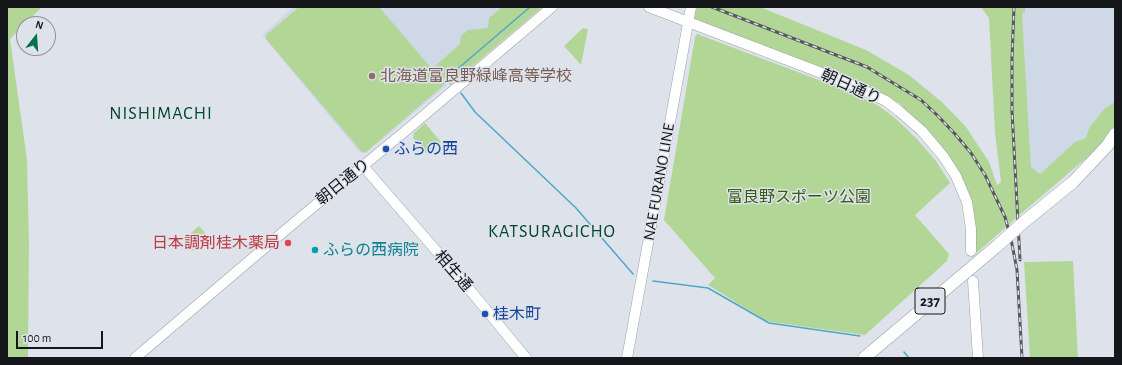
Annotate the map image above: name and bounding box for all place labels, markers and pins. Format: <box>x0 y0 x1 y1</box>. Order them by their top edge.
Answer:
place label: 北海道富良野緑峰高等学校 <box>380 66 572 86</box>
marker: 北海道富良野緑峰高等学校 <box>367 71 377 81</box>
place label: ふらの西 <box>394 139 458 159</box>
marker: ふらの西 <box>381 144 391 154</box>
place label: 日本調剤桂木薬局 <box>152 233 280 253</box>
marker: 日本調剤桂木薬局 <box>283 238 293 248</box>
place label: ふらの西病院 <box>323 240 419 260</box>
marker: ふらの西病院 <box>310 245 320 255</box>
place label: 桂木町 <box>493 304 541 324</box>
marker: 桂木町 <box>480 309 490 319</box>

